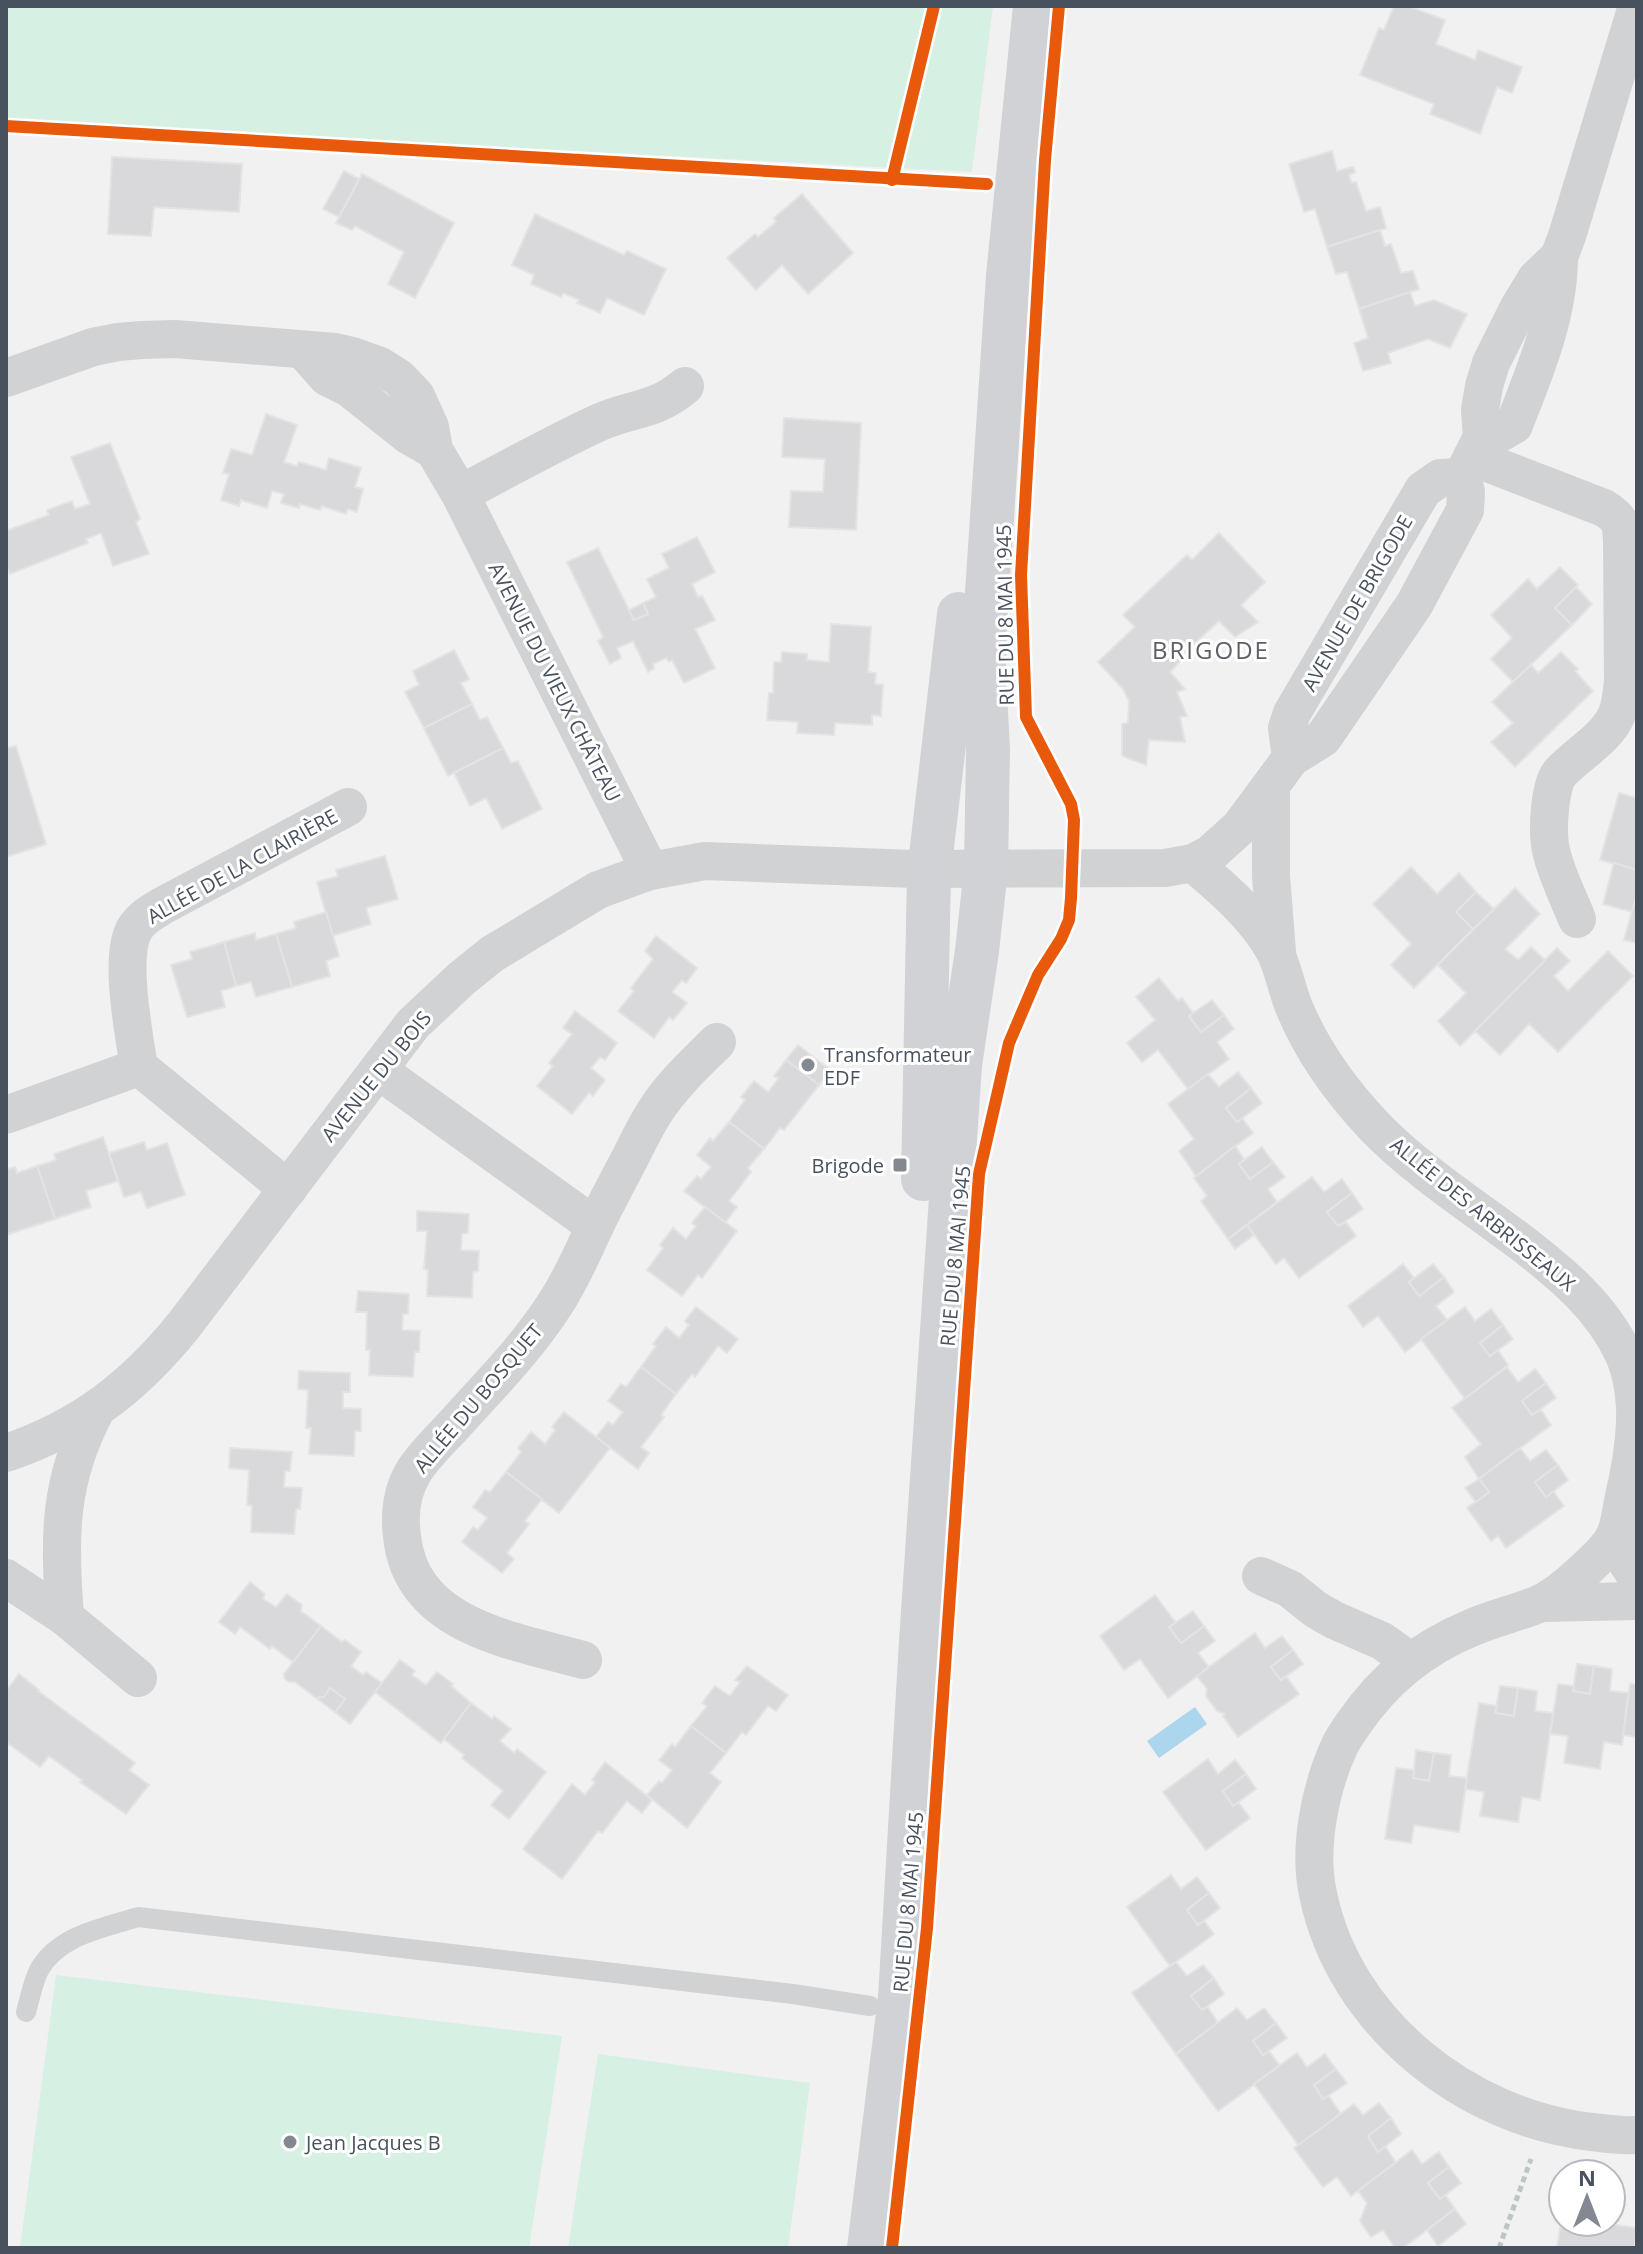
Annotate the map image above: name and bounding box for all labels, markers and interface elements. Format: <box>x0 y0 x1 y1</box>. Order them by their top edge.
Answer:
street label: AVENUE DE BRIGODE <box>1296 510 1418 696</box>
street label: RUE DU 8 MAI 1945 <box>990 524 1020 706</box>
street label: AVENUE DU VIEUX CHÂTEAU <box>483 558 627 806</box>
district label: BRIGODE <box>1152 633 1270 666</box>
street label: ALLÉE DE LA CLAIRIÈRE <box>142 802 342 930</box>
street label: AVENUE DU BOIS <box>315 1005 437 1147</box>
place label: Transformateur EDF <box>824 1041 971 1091</box>
marker: Transformateur EDF <box>799 1056 817 1074</box>
street label: ALLÉE DES ARBRISSEAUX <box>1385 1131 1581 1297</box>
place label: Brigode <box>812 1152 884 1179</box>
marker: Brigode <box>891 1156 909 1174</box>
street label: RUE DU 8 MAI 1945 <box>934 1165 976 1347</box>
street label: ALLÉE DU BOSQUET <box>408 1318 548 1478</box>
street label: RUE DU 8 MAI 1945 <box>887 1811 929 1993</box>
place label: Jean Jacques B <box>304 2129 441 2156</box>
marker: Jean Jacques B <box>281 2133 299 2151</box>
north arrow <box>1547 2158 1627 2238</box>
text: N <box>1578 2162 1596 2192</box>

